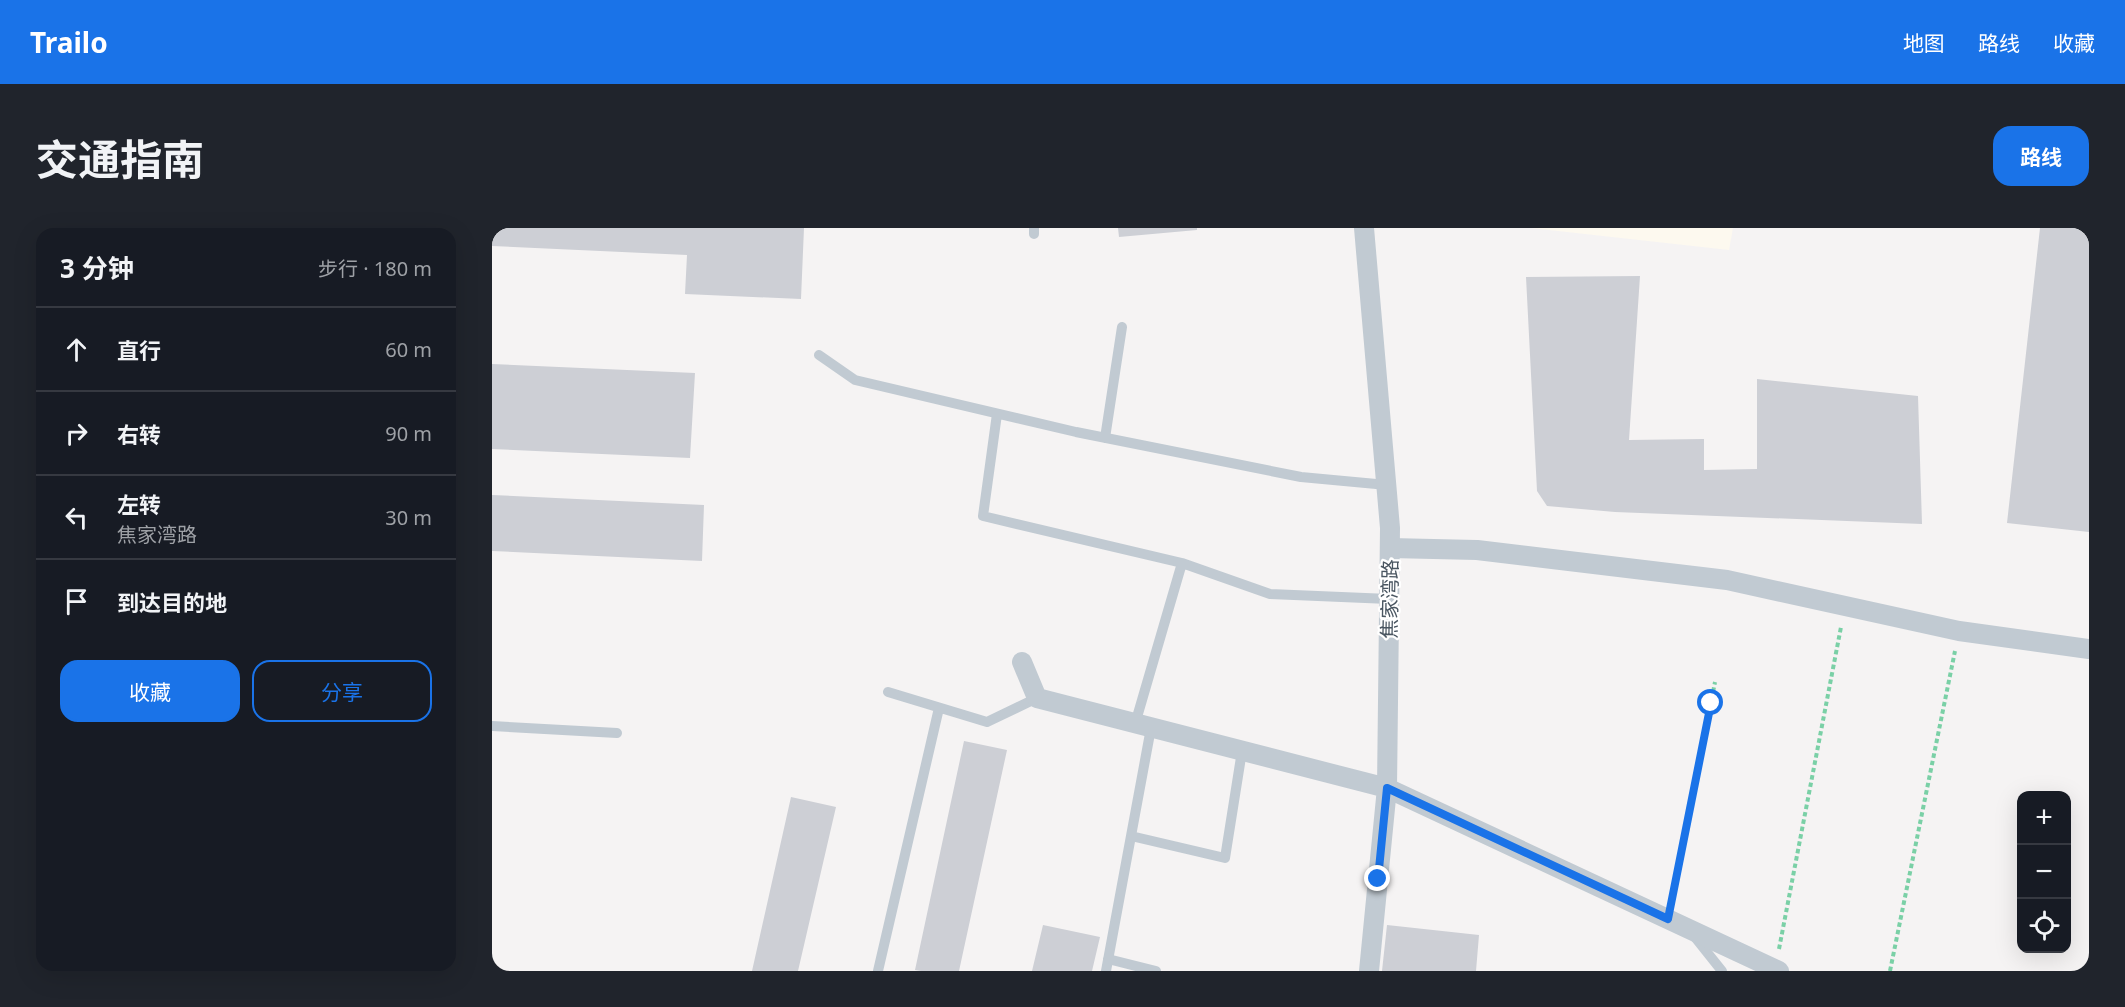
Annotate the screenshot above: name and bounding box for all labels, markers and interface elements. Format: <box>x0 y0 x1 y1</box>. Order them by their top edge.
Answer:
text: Trailo <box>30 23 108 61</box>
text: 地图 <box>1903 29 1945 57</box>
text: 路线 <box>1978 29 2020 57</box>
text: 收藏 <box>2053 29 2095 57</box>
button: 路线 <box>1993 126 2089 186</box>
text: 交通指南 <box>36 130 204 187</box>
text: 3 分钟 <box>60 250 134 286</box>
text: 步行 · 180 m <box>318 255 432 282</box>
icon: ahead <box>60 333 93 366</box>
text: 直行 <box>117 335 161 365</box>
text: 60 m <box>385 336 432 363</box>
icon: right <box>60 417 93 450</box>
text: 右转 <box>117 419 161 449</box>
text: 90 m <box>385 420 432 447</box>
text: 左转 <box>117 489 161 519</box>
icon: left <box>60 501 93 534</box>
text: 30 m <box>385 504 432 531</box>
text: 焦家湾路 <box>117 521 197 548</box>
street label: 焦家湾路 <box>1375 559 1404 639</box>
icon: arrive <box>60 585 93 618</box>
text: 到达目的地 <box>117 587 227 617</box>
button: 收藏 <box>60 660 240 722</box>
button: 分享 <box>252 660 432 722</box>
route start <box>1697 689 1723 715</box>
map controls <box>2017 791 2071 953</box>
button: + <box>2017 791 2071 845</box>
button: − <box>2017 845 2071 899</box>
route end <box>1364 865 1390 891</box>
button: locate <box>2017 899 2071 953</box>

